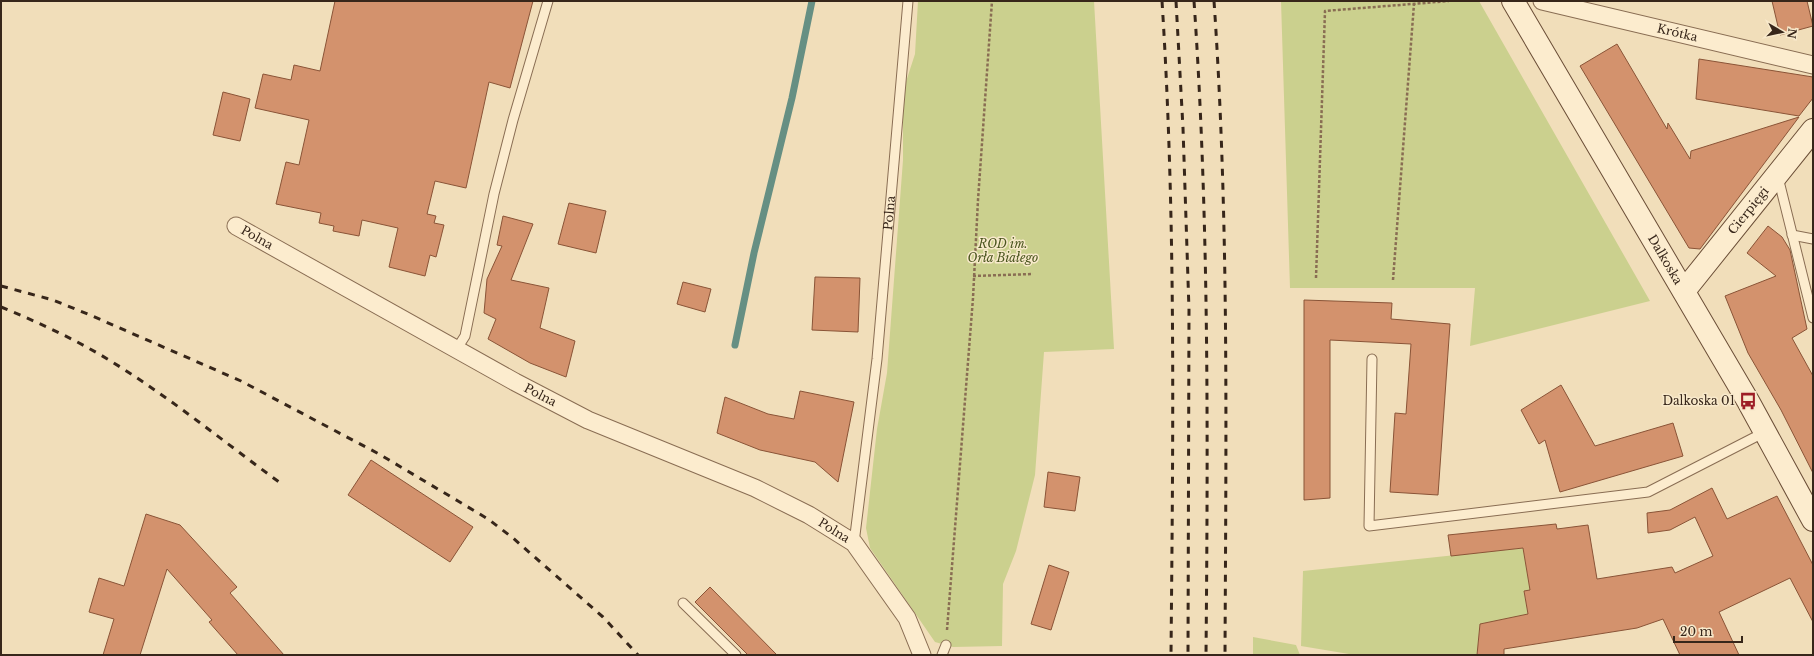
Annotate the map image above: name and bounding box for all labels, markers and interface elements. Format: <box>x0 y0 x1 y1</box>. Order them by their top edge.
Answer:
north arrow <box>1762 12 1802 52</box>
street label: Krótka <box>1656 20 1700 45</box>
text: N <box>1784 27 1800 40</box>
street label: Cierpięgi <box>1724 183 1772 237</box>
street label: Polna <box>880 195 898 231</box>
street label: Polna <box>238 222 276 252</box>
street label: Dalkoska <box>1645 232 1686 287</box>
park label: ROD im. Orła Białego <box>968 236 1038 265</box>
street label: Polna <box>522 380 559 409</box>
bus stop icon: Dalkoska 01 <box>1738 391 1758 411</box>
place label: Dalkoska 01 <box>1662 393 1735 408</box>
street label: Polna <box>816 515 853 546</box>
scale bar <box>1674 618 1742 644</box>
text: 20 m <box>1680 624 1712 639</box>

